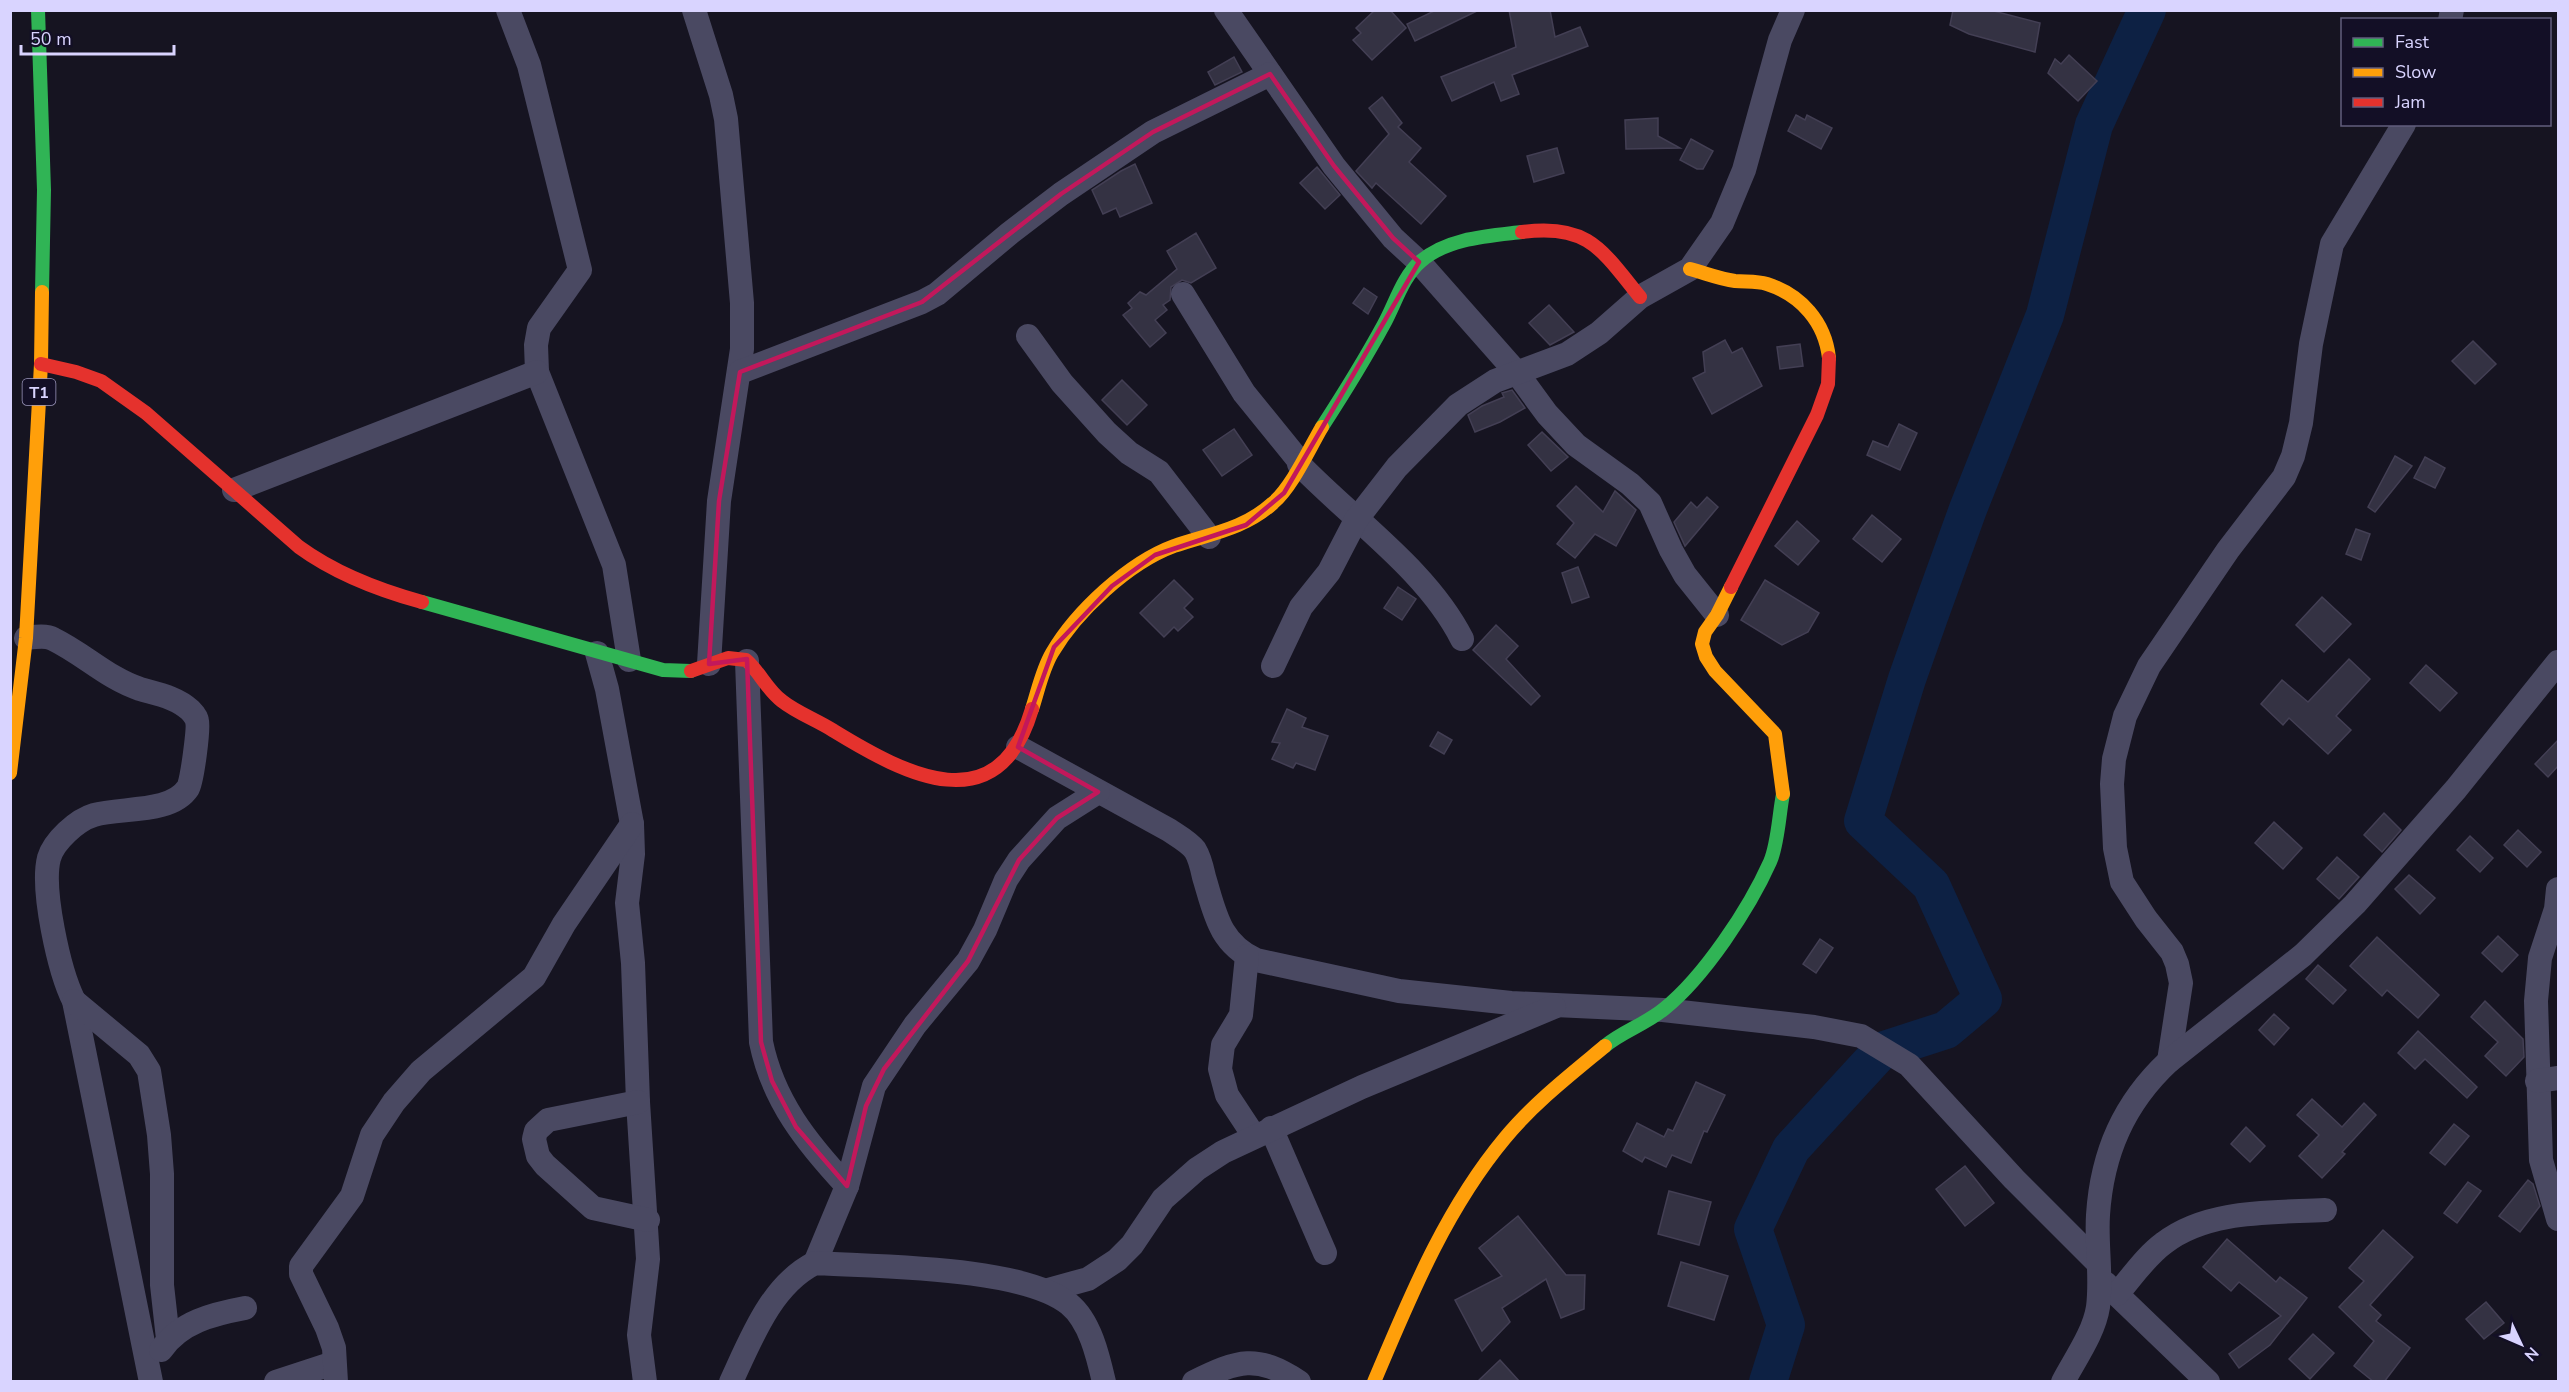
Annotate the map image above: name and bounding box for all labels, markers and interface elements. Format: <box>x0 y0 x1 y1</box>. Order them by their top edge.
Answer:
scale bar <box>21 18 174 56</box>
legend <box>2341 18 2551 126</box>
text: 50 m <box>30 27 72 51</box>
text: Fast <box>2395 30 2430 54</box>
text: Slow <box>2395 60 2436 84</box>
text: Jam <box>2394 90 2426 114</box>
road number: T1 <box>22 379 56 405</box>
north arrow <box>2491 1314 2551 1374</box>
text: N <box>2519 1342 2543 1366</box>

